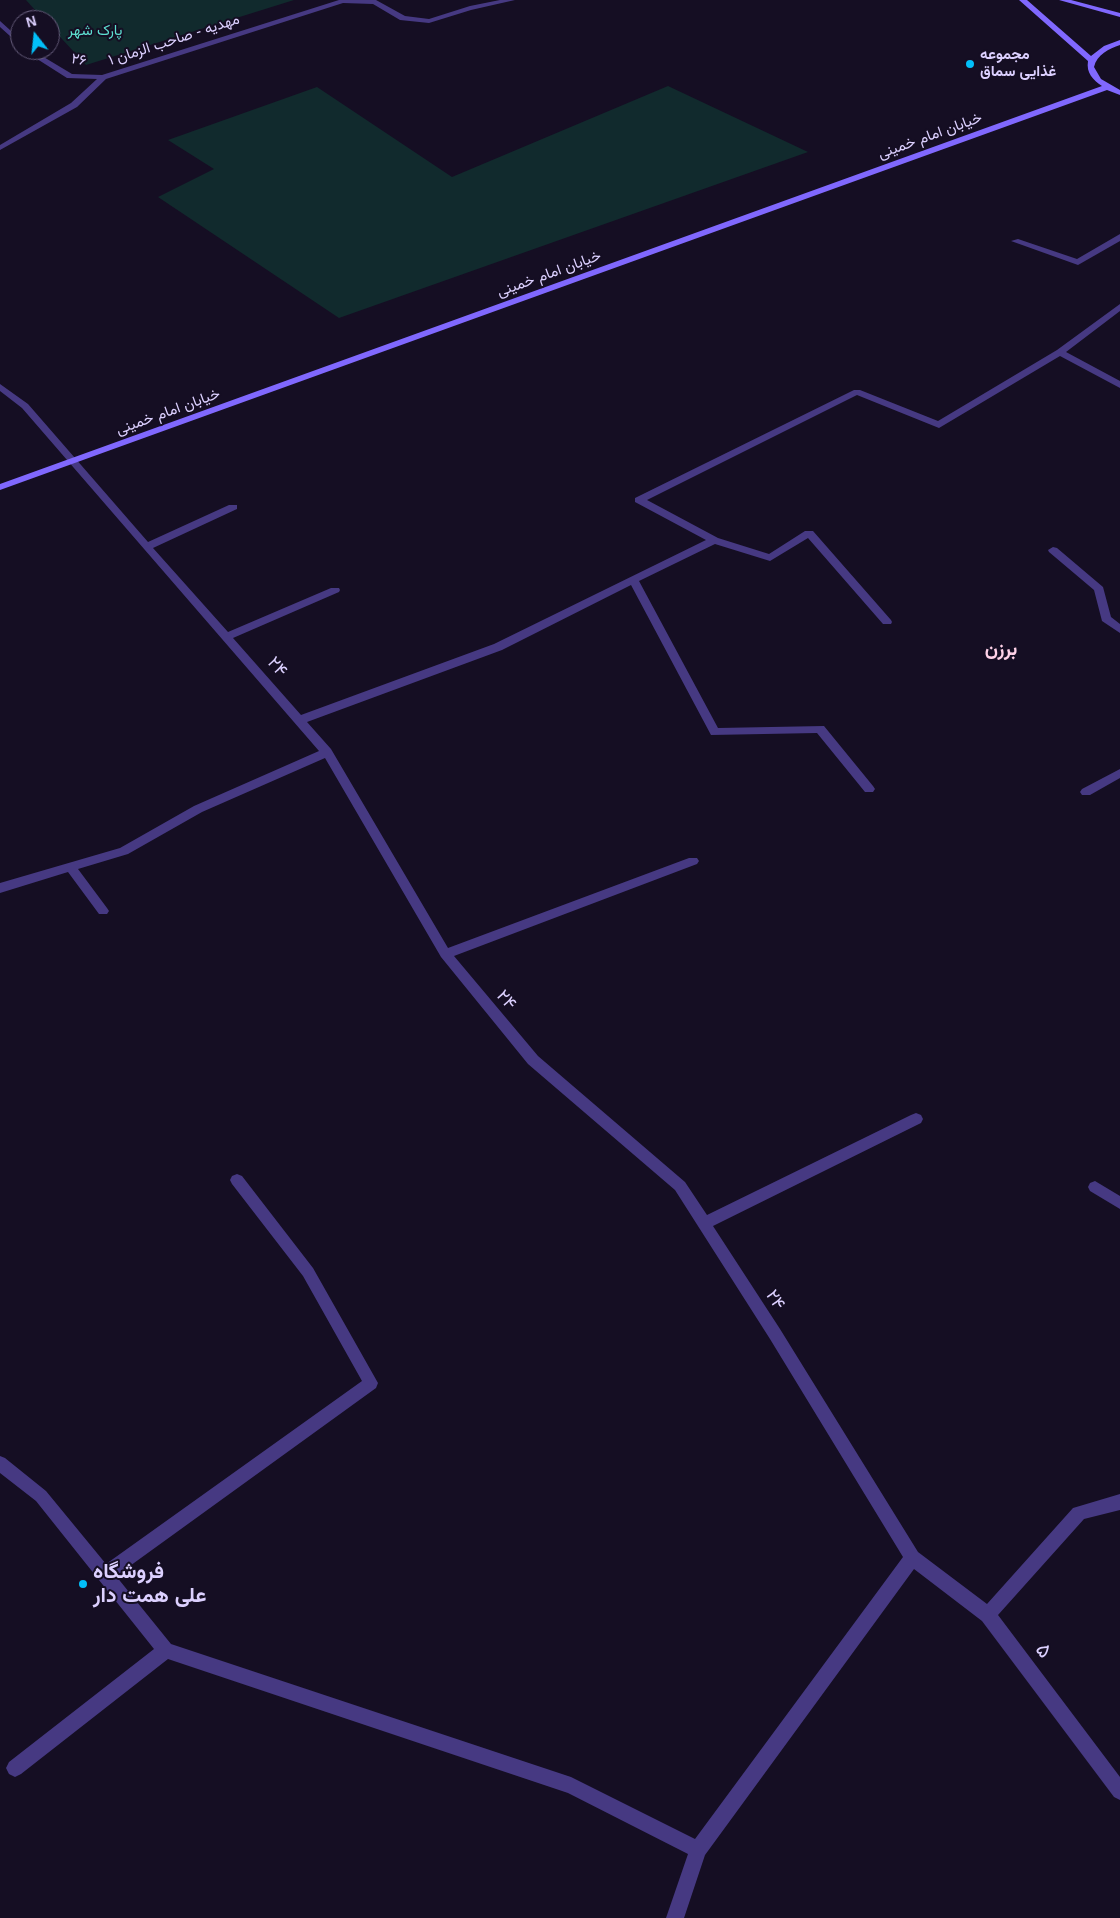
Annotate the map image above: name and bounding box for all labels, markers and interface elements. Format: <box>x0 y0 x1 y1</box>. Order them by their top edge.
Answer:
north arrow <box>10 10 60 60</box>
street label: مهدیه - صاحب الزمان ۱ <box>106 10 242 70</box>
text: N <box>24 12 38 31</box>
park label: پارک شهر <box>68 22 122 40</box>
place label: مجموعه غذایی سماق <box>980 46 1056 81</box>
street label: ۲۶ <box>70 50 88 70</box>
marker: مجموعه غذایی سماق <box>964 58 976 70</box>
street label: خیابان امام خمینی <box>875 109 985 163</box>
street label: خیابان امام خمینی <box>494 247 604 301</box>
street label: خیابان امام خمینی <box>113 385 223 439</box>
district label: برزن <box>985 639 1017 661</box>
street label: ۲۴ <box>262 652 292 682</box>
street label: ۲۴ <box>491 986 521 1014</box>
street label: ۲۴ <box>761 1286 789 1314</box>
place label: فروشگاه علی همت دار <box>93 1559 206 1609</box>
marker: فروشگاه علی همت دار <box>77 1578 89 1590</box>
street label: ۵ <box>1029 1638 1057 1664</box>

